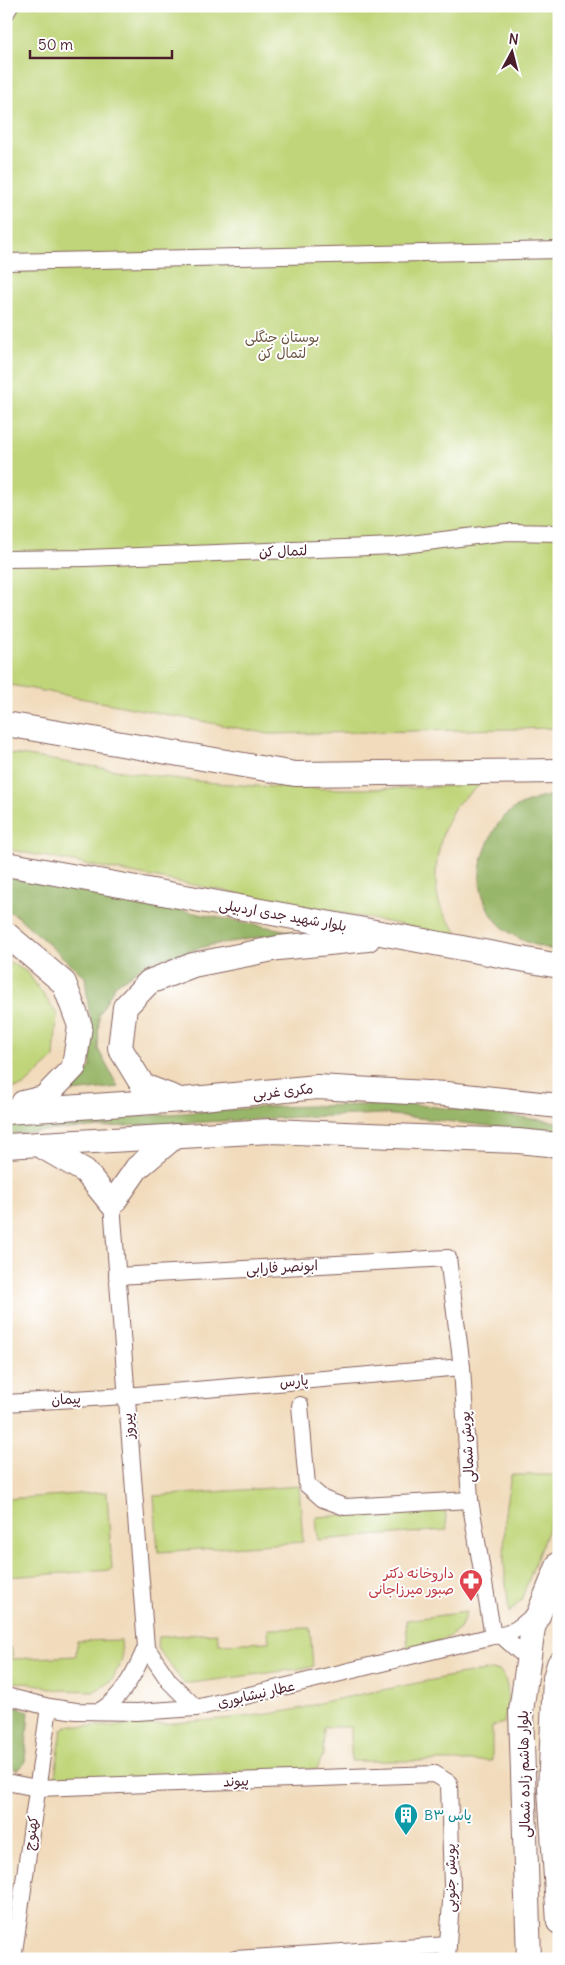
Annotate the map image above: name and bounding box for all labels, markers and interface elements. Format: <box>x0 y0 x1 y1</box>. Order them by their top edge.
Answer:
scale bar <box>30 28 172 60</box>
north arrow <box>488 28 538 78</box>
text: N <box>508 30 519 49</box>
text: 50 m <box>38 35 73 54</box>
park label: بوستان جنگلی لتمال کن <box>245 328 319 362</box>
street label: لتمال کن <box>258 541 308 561</box>
street label: بلوار شهید جدی اردبیلی <box>218 895 348 935</box>
street label: مکری غربی <box>252 1079 314 1103</box>
street label: ابونصر فارابی <box>246 1256 318 1278</box>
street label: پارس <box>279 1371 309 1392</box>
street label: پیمان <box>51 1389 81 1410</box>
street label: پویش شمالی <box>456 1410 479 1483</box>
street label: پیروز <box>118 1412 139 1441</box>
place label: داروخانه دکتر صبور میرزاجانی <box>369 1564 454 1598</box>
pharmacy icon: داروخانه دکتر صبور میرزاجانی <box>458 1568 484 1602</box>
street label: عطار نیشابوری <box>216 1676 296 1712</box>
street label: بلوار هاشم زاده شمالی <box>514 1710 536 1838</box>
street label: پیوند <box>223 1772 249 1791</box>
building icon: B۳ یاس <box>393 1802 419 1836</box>
place label: B۳ یاس <box>424 1806 472 1824</box>
street label: كهنوج <box>20 1814 43 1852</box>
street label: پویش جنوبی <box>441 1843 460 1913</box>

